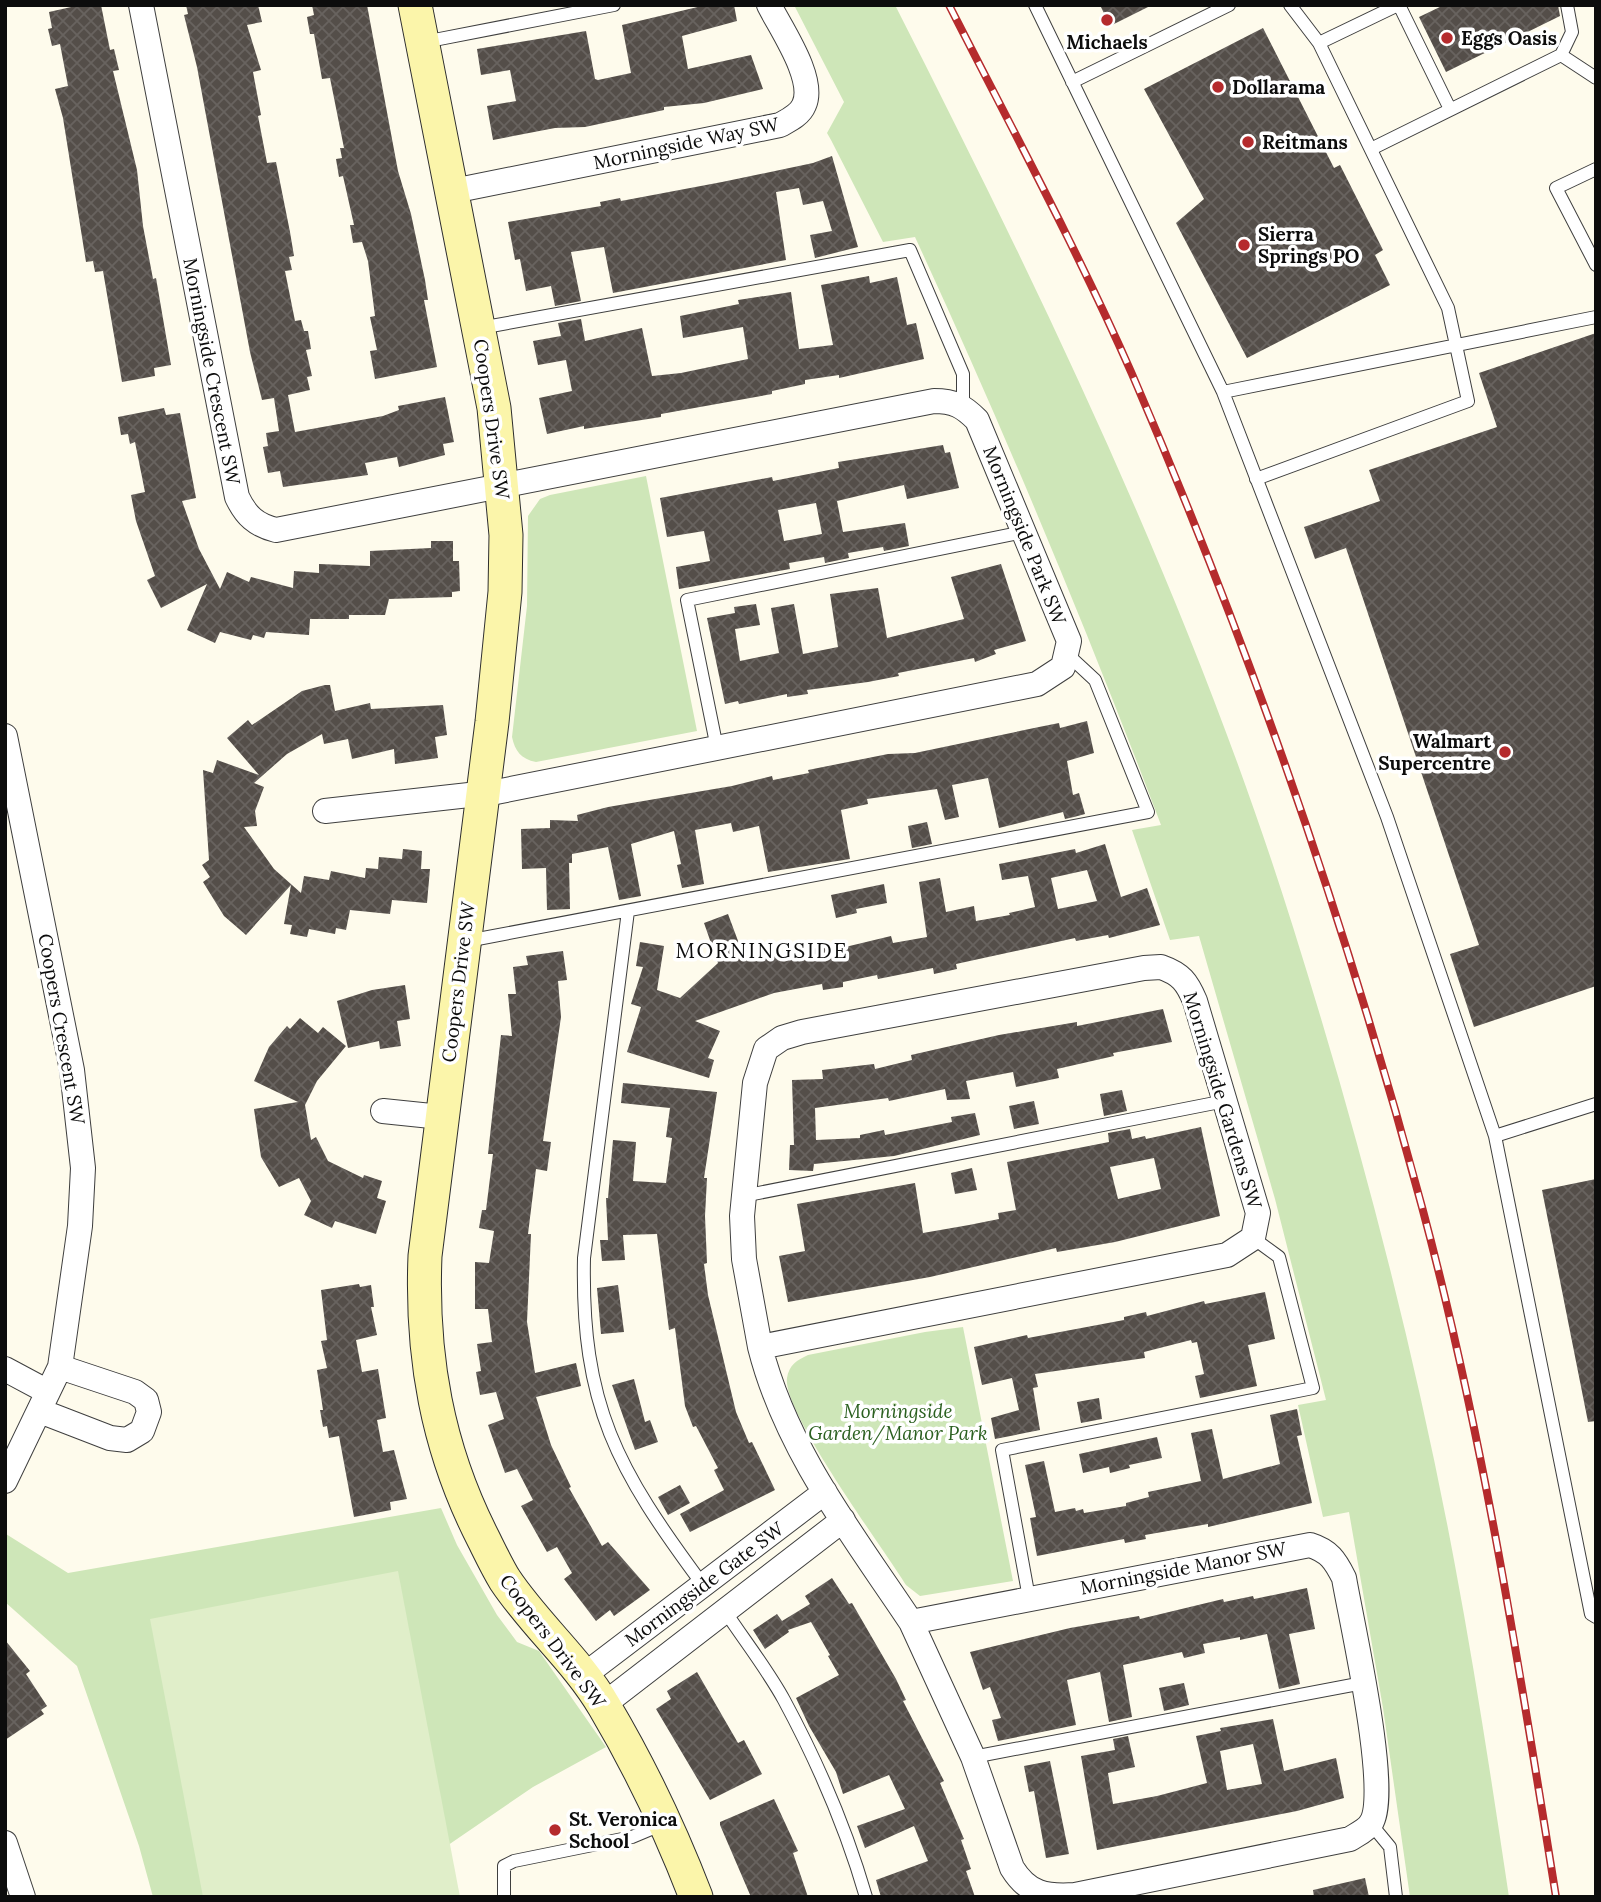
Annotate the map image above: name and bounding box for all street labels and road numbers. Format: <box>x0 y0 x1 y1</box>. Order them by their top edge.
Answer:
street label: Morningside Way SW <box>591 111 782 174</box>
street label: Morningside Crescent SW <box>178 256 246 488</box>
street label: Coopers Drive SW <box>469 337 515 502</box>
street label: Morningside Park SW <box>978 442 1072 629</box>
street label: Coopers Drive SW <box>436 899 480 1064</box>
street label: Coopers Crescent SW <box>33 932 91 1127</box>
street label: Morningside Gardens SW <box>1179 989 1268 1212</box>
street label: Morningside Gate SW <box>620 1516 789 1652</box>
street label: Morningside Manor SW <box>1078 1536 1289 1600</box>
street label: Coopers Drive SW <box>495 1569 612 1714</box>

